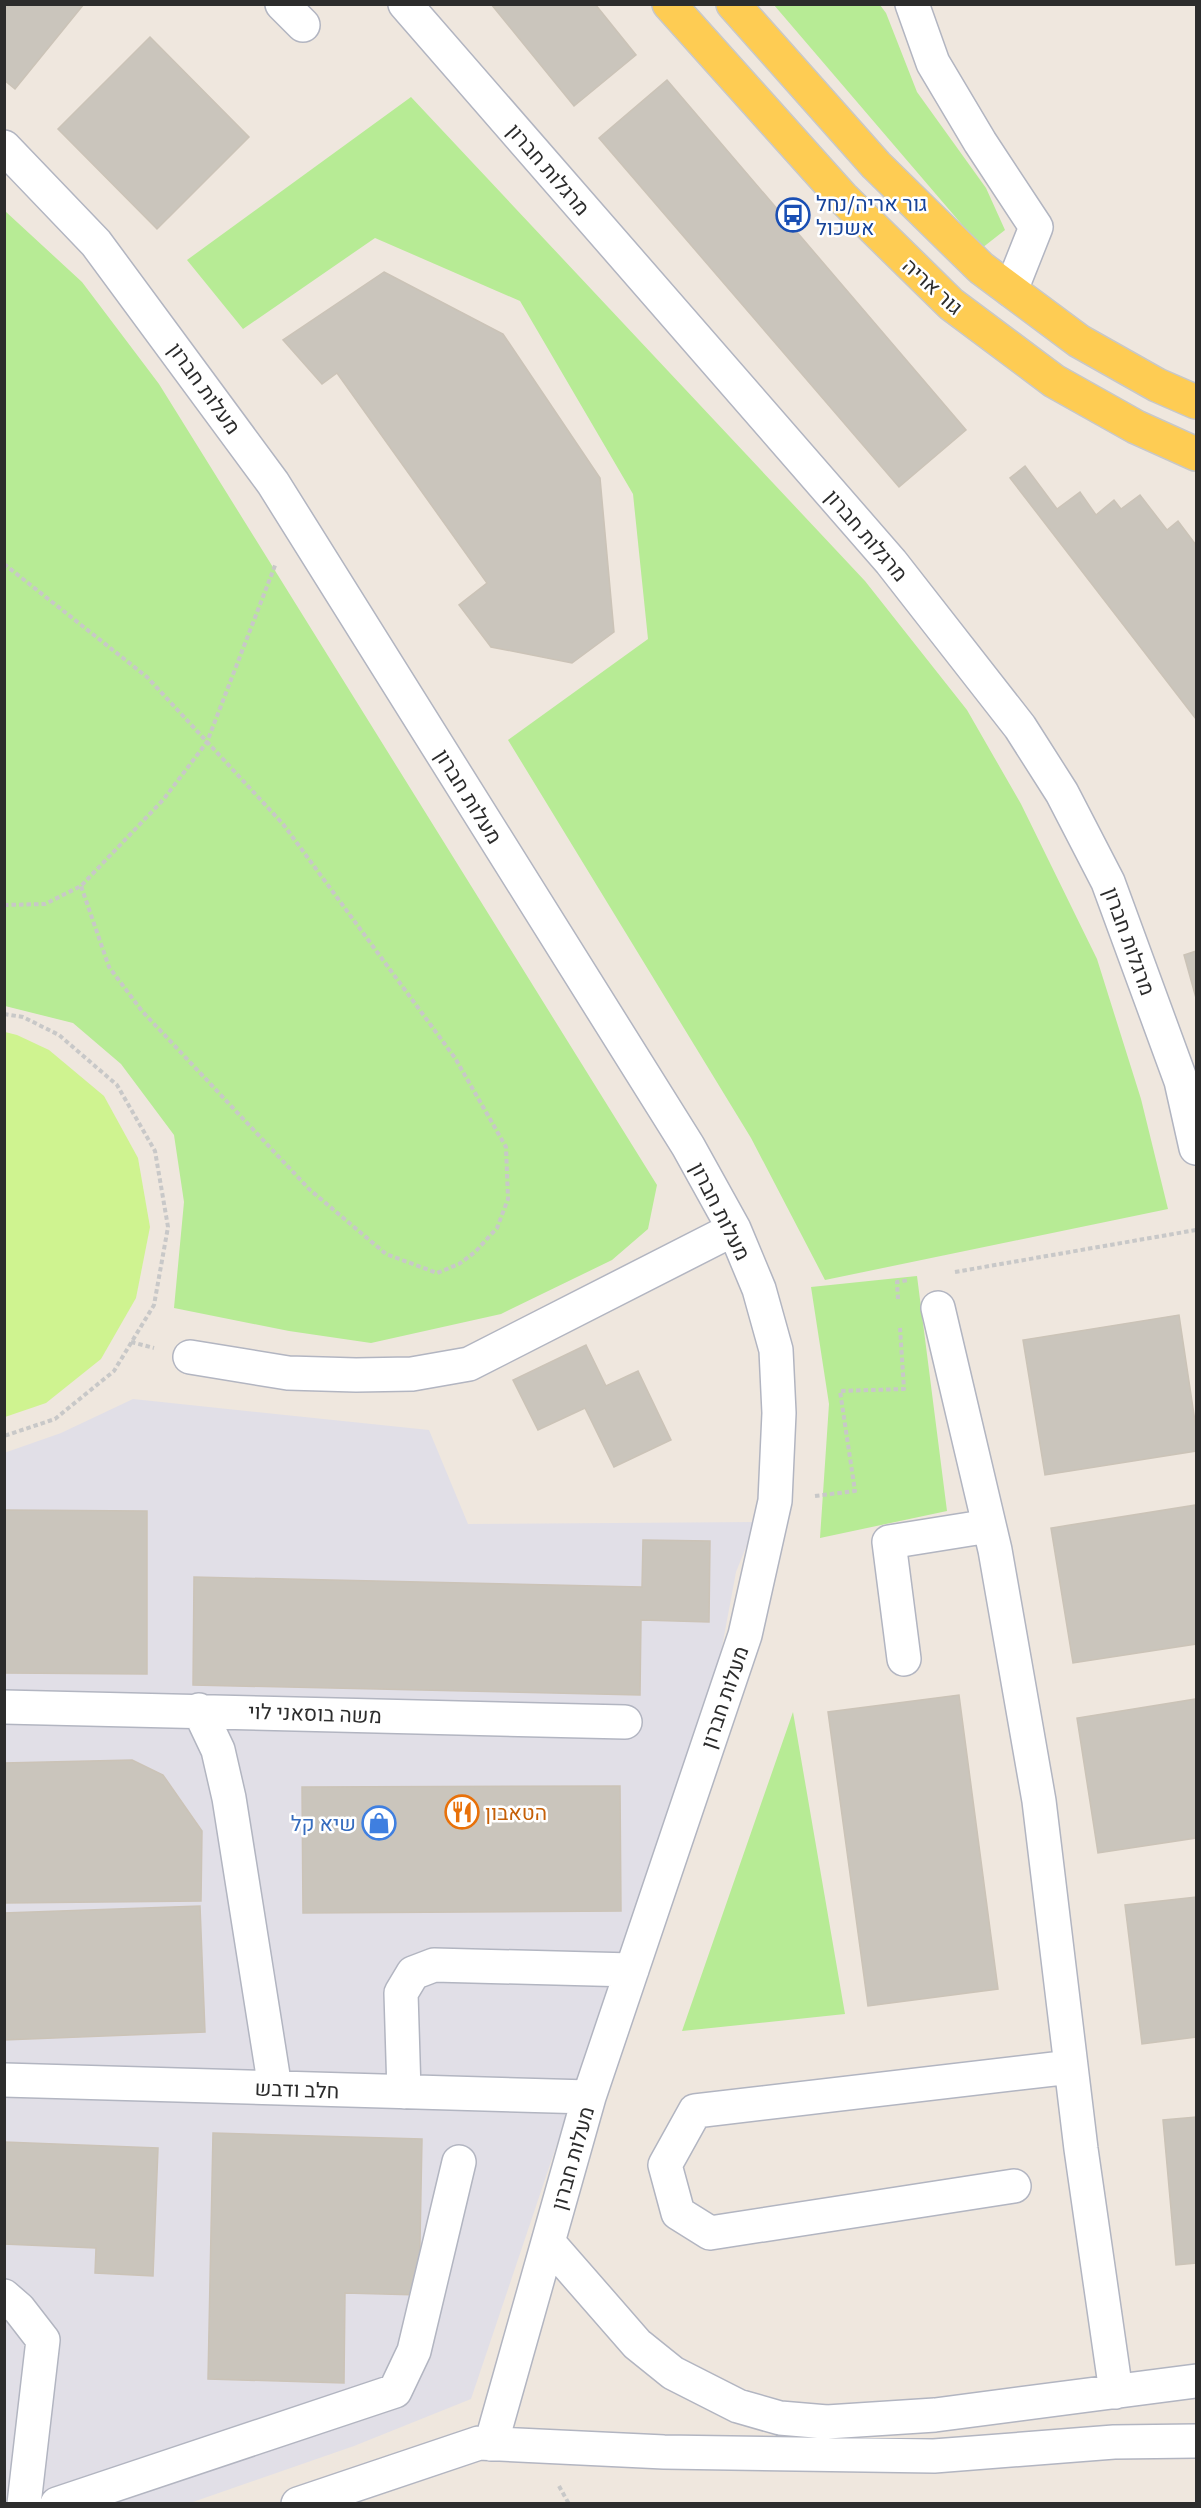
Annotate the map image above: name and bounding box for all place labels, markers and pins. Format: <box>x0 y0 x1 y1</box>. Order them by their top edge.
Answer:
place label: גור אריה/נחל אשכול <box>816 189 927 241</box>
bus stop icon: גור אריה/נחל אשכול <box>775 197 811 233</box>
restaurant icon: הטאבון <box>444 1794 480 1830</box>
place label: הטאבון <box>485 1798 547 1826</box>
shop icon: שיא קל <box>361 1805 397 1841</box>
place label: שיא קל <box>291 1809 356 1837</box>

